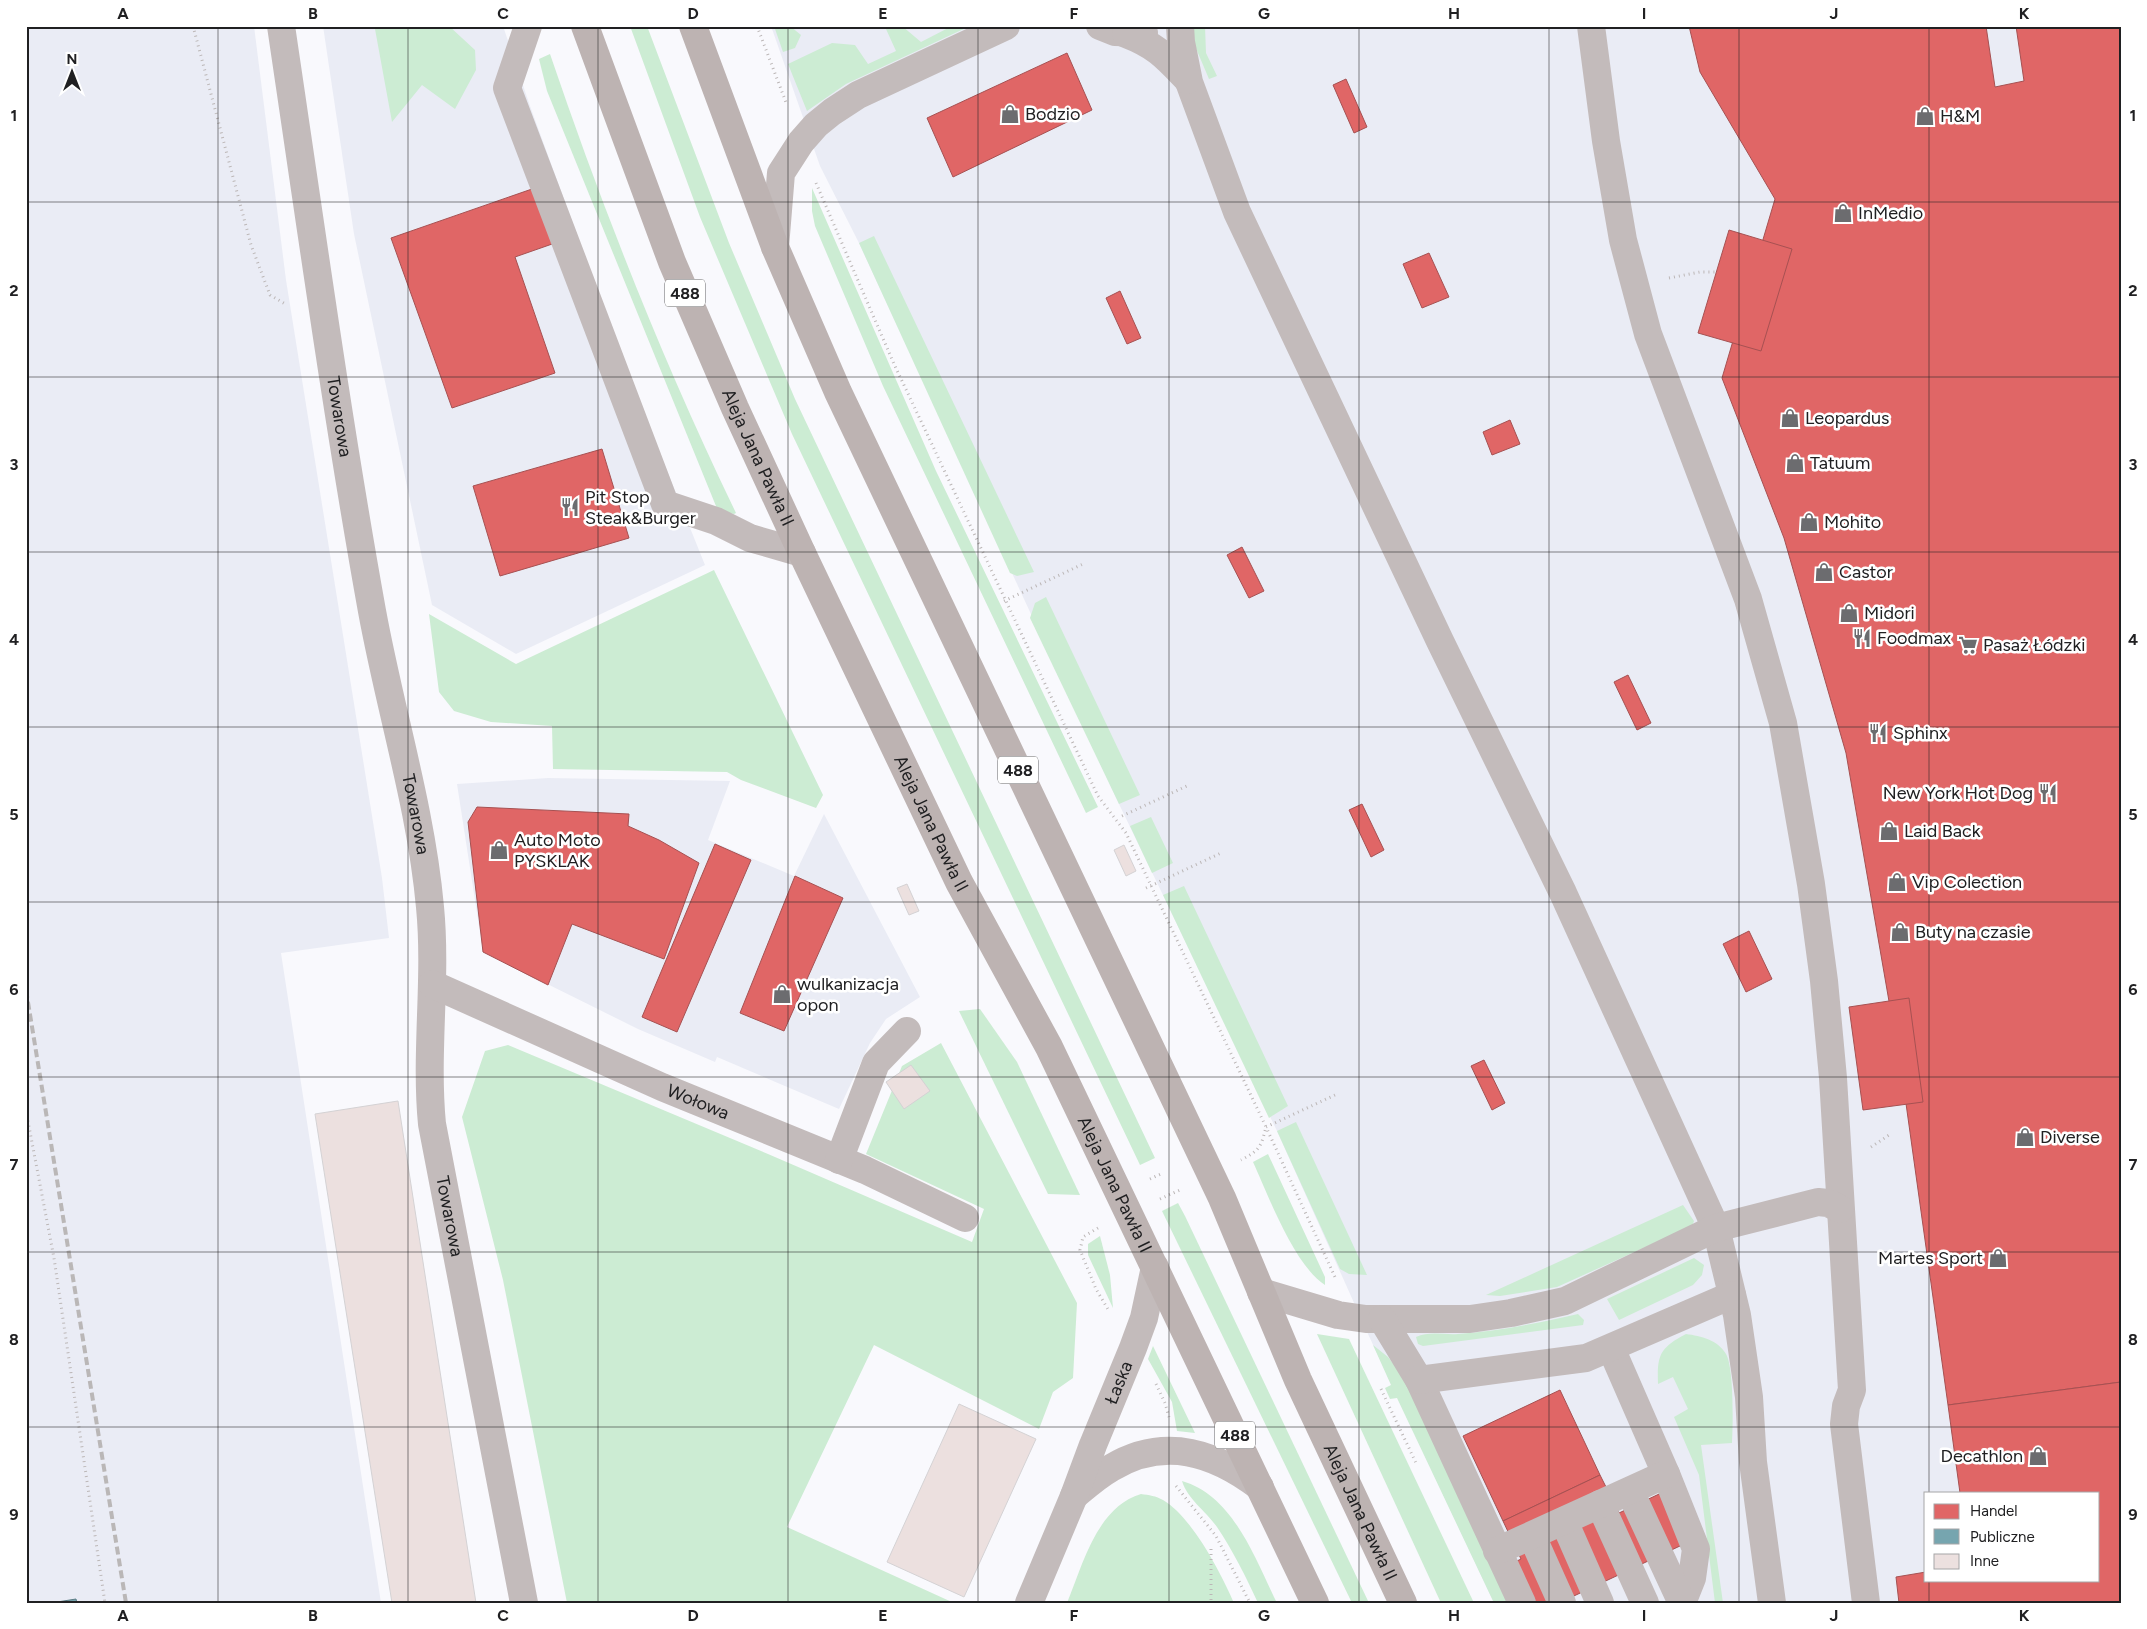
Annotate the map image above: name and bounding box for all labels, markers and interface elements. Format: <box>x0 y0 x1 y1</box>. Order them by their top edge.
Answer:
text: A <box>117 4 129 23</box>
text: B <box>308 4 318 23</box>
text: C <box>497 4 509 23</box>
text: D <box>687 4 699 23</box>
text: E <box>878 4 888 23</box>
text: F <box>1070 4 1079 23</box>
text: G <box>1258 4 1270 23</box>
text: H <box>1448 4 1460 23</box>
text: I <box>1642 4 1646 23</box>
text: J <box>1830 4 1838 23</box>
text: K <box>2019 4 2030 23</box>
north arrow <box>48 48 98 98</box>
text: N <box>67 51 77 68</box>
shop icon: Bodzio <box>999 103 1021 125</box>
place label: Bodzio <box>1025 103 1080 125</box>
shop icon: H&M <box>1914 105 1936 127</box>
place label: H&M <box>1940 105 1980 127</box>
text: 1 <box>11 106 17 125</box>
text: 1 <box>2130 106 2136 125</box>
shop icon: InMedio <box>1832 202 1854 224</box>
place label: InMedio <box>1858 202 1923 224</box>
road number: 488 <box>665 280 705 306</box>
text: 2 <box>9 281 19 300</box>
text: 2 <box>2128 281 2138 300</box>
street label: Towarowa <box>322 375 357 459</box>
street label: Aleja Jana Pawła II <box>717 385 799 529</box>
shop icon: Leopardus <box>1779 407 1801 429</box>
place label: Leopardus <box>1805 407 1890 429</box>
shop icon: Tatuum <box>1784 452 1806 474</box>
place label: Tatuum <box>1810 452 1870 474</box>
text: 3 <box>10 455 19 474</box>
text: 3 <box>2129 455 2138 474</box>
place label: Pit Stop Steak&Burger <box>585 486 696 529</box>
restaurant icon: Pit Stop Steak&Burger <box>559 496 581 518</box>
shop icon: Mohito <box>1798 511 1820 533</box>
place label: Mohito <box>1824 511 1881 533</box>
shop icon: Castor <box>1813 561 1835 583</box>
place label: Castor <box>1839 561 1893 583</box>
shop icon: Midori <box>1838 602 1860 624</box>
place label: Midori <box>1864 602 1915 624</box>
restaurant icon: Foodmax <box>1851 627 1873 649</box>
place label: Foodmax <box>1877 627 1952 649</box>
text: 4 <box>9 630 19 649</box>
text: 4 <box>2128 630 2138 649</box>
supermarket icon: Pasaż Łódzki <box>1957 634 1979 656</box>
place label: Pasaż Łódzki <box>1983 634 2085 656</box>
restaurant icon: Sphinx <box>1867 722 1889 744</box>
place label: Sphinx <box>1893 722 1948 744</box>
street label: Aleja Jana Pawła II <box>889 752 973 896</box>
road number: 488 <box>998 756 1038 784</box>
street label: Towarowa <box>397 772 434 856</box>
place label: New York Hot Dog <box>1883 782 2033 804</box>
restaurant icon: New York Hot Dog <box>2037 782 2059 804</box>
text: 5 <box>9 805 19 824</box>
text: 5 <box>2128 805 2138 824</box>
shop icon: Laid Back <box>1878 820 1900 842</box>
place label: Laid Back <box>1904 820 1981 842</box>
place label: Auto Moto PYSKLAK <box>514 829 601 872</box>
shop icon: Auto Moto PYSKLAK <box>488 839 510 861</box>
shop icon: Vip Colection <box>1886 871 1908 893</box>
place label: Vip Colection <box>1912 871 2022 893</box>
shop icon: Buty na czasie <box>1889 921 1911 943</box>
place label: Buty na czasie <box>1915 921 2031 943</box>
place label: wulkanizacja opon <box>797 973 899 1016</box>
text: 6 <box>9 980 19 999</box>
text: 6 <box>2128 980 2138 999</box>
shop icon: wulkanizacja opon <box>771 983 793 1005</box>
street label: Wołowa <box>664 1079 733 1124</box>
street label: Aleja Jana Pawła II <box>1073 1113 1157 1256</box>
shop icon: Diverse <box>2014 1126 2036 1148</box>
place label: Diverse <box>2040 1126 2100 1148</box>
text: 7 <box>10 1155 19 1174</box>
text: 7 <box>2129 1155 2138 1174</box>
street label: Towarowa <box>431 1174 468 1258</box>
place label: Martes Sport <box>1878 1247 1983 1269</box>
shop icon: Martes Sport <box>1987 1247 2009 1269</box>
text: 8 <box>9 1330 19 1349</box>
text: 8 <box>2128 1330 2138 1349</box>
street label: Łaska <box>1100 1358 1137 1407</box>
road number: 488 <box>1215 1422 1255 1448</box>
street label: Aleja Jana Pawła II <box>1319 1440 1402 1584</box>
place label: Decathlon <box>1941 1445 2023 1467</box>
shop icon: Decathlon <box>2027 1445 2049 1467</box>
legend <box>1924 1492 2100 1582</box>
text: Handel <box>1970 1502 2018 1520</box>
text: 9 <box>9 1505 19 1524</box>
text: 9 <box>2128 1505 2138 1524</box>
text: Publiczne <box>1970 1528 2035 1546</box>
text: Inne <box>1970 1552 1999 1570</box>
text: A <box>117 1606 129 1625</box>
text: B <box>308 1606 318 1625</box>
text: C <box>497 1606 509 1625</box>
text: D <box>687 1606 699 1625</box>
text: E <box>878 1606 888 1625</box>
text: F <box>1070 1606 1079 1625</box>
text: G <box>1258 1606 1270 1625</box>
text: H <box>1448 1606 1460 1625</box>
text: I <box>1642 1606 1646 1625</box>
text: J <box>1830 1606 1838 1625</box>
text: K <box>2019 1606 2030 1625</box>

